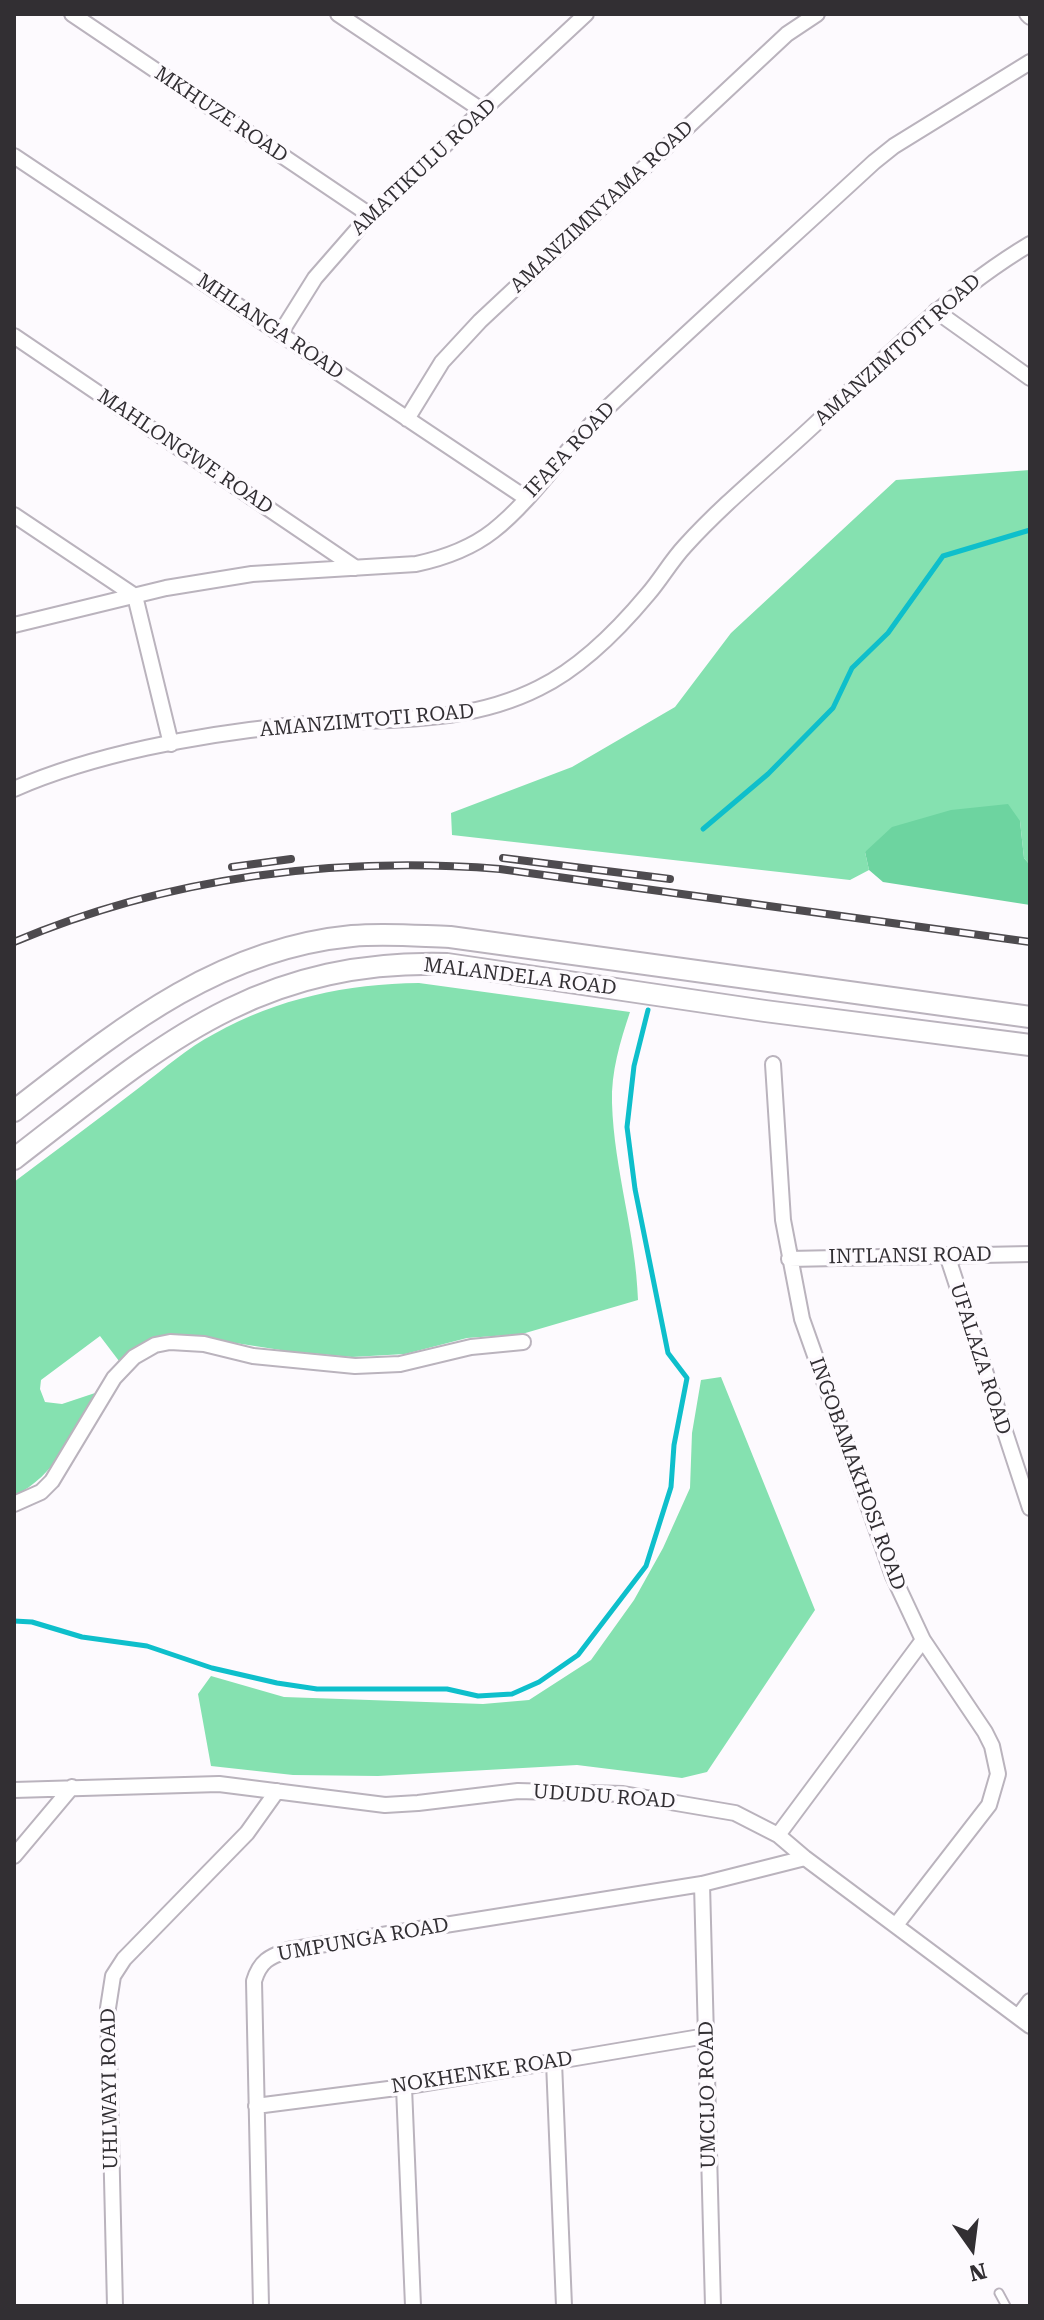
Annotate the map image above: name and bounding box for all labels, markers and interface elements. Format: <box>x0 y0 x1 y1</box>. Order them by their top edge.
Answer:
street label: MKHUZE ROAD <box>150 62 292 168</box>
street label: AMATIKULU ROAD <box>346 94 502 240</box>
street label: AMANZIMNYAMA ROAD <box>506 116 698 298</box>
street label: MHLANGA ROAD <box>192 269 348 385</box>
street label: AMANZIMTOTI ROAD <box>810 269 986 431</box>
street label: MAHLONGWE ROAD <box>93 384 277 520</box>
street label: IFAFA ROAD <box>520 397 620 503</box>
street label: AMANZIMTOTI ROAD <box>259 700 475 742</box>
street label: MALANDELA ROAD <box>422 953 618 1001</box>
street label: INTLANSI ROAD <box>828 1243 992 1269</box>
street label: UFALAZA ROAD <box>944 1280 1016 1438</box>
street label: INGOBAMAKHOSI ROAD <box>804 1354 910 1594</box>
street label: UDUDU ROAD <box>532 1780 676 1814</box>
street label: UMPUNGA ROAD <box>275 1913 451 1967</box>
street label: UHLWAYI ROAD <box>97 2008 123 2170</box>
street label: UMCIJO ROAD <box>695 2021 721 2169</box>
street label: NOKHENKE ROAD <box>390 2047 574 2099</box>
north arrow <box>932 2208 1012 2288</box>
text: N <box>967 2258 989 2286</box>

